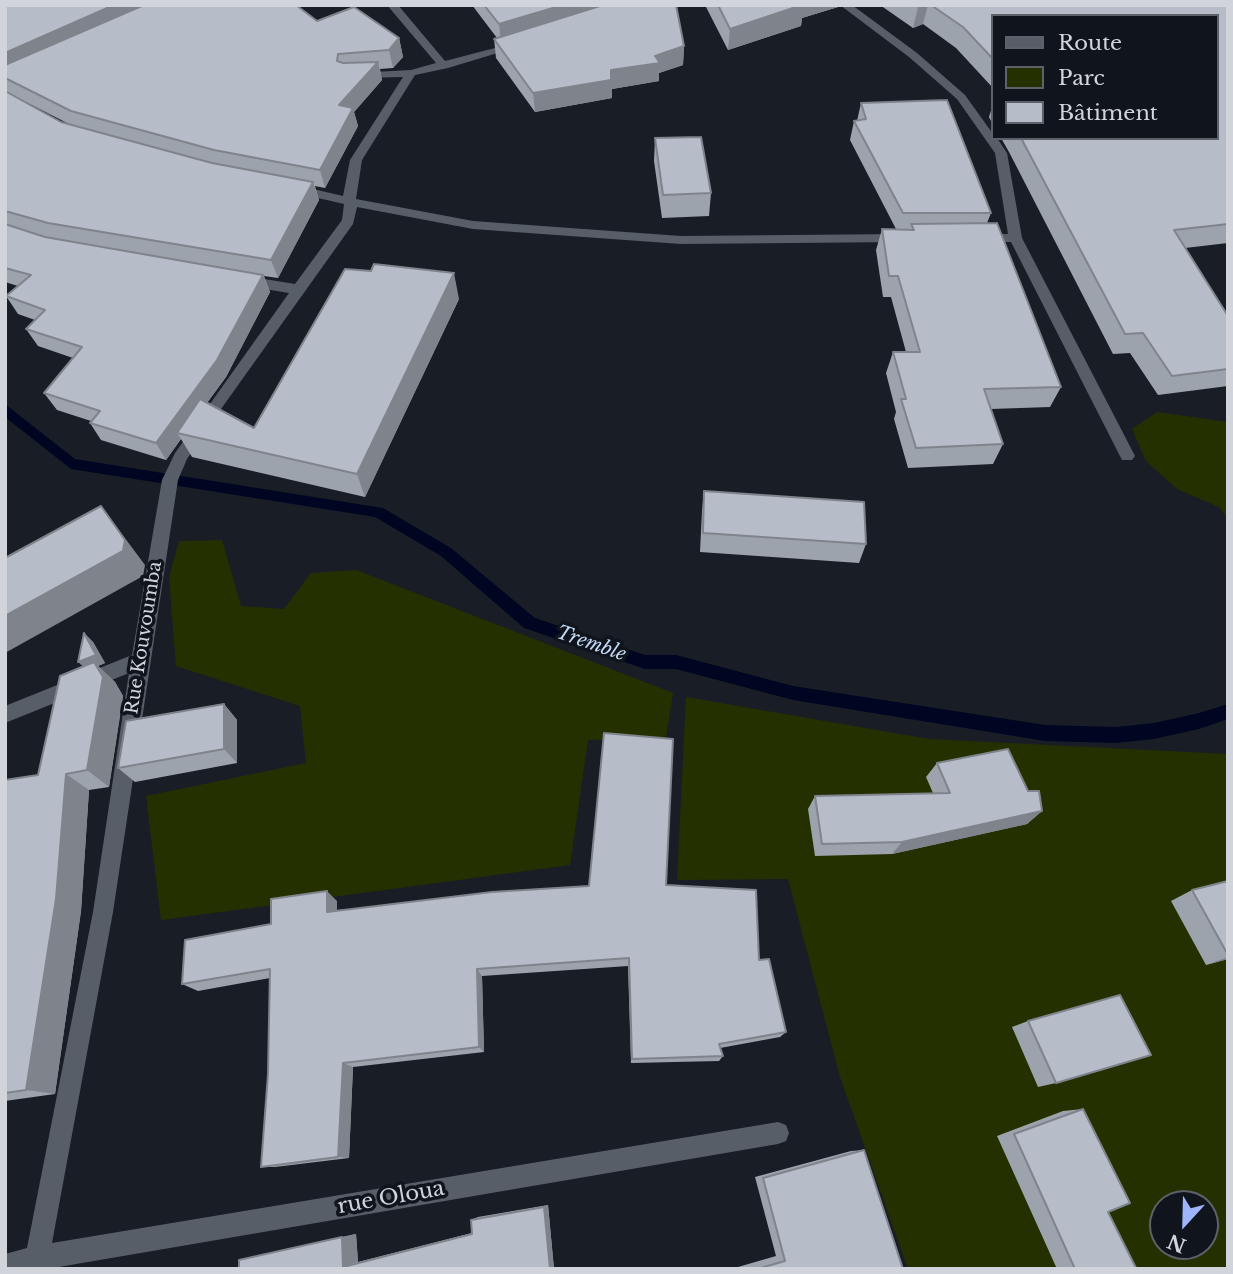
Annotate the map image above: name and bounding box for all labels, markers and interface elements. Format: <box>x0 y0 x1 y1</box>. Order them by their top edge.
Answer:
legend <box>992 14 1219 140</box>
text: Route <box>1058 30 1122 56</box>
text: Parc <box>1058 65 1105 91</box>
text: Bâtiment <box>1058 100 1158 126</box>
street label: Rue Kouvoumba <box>121 560 167 716</box>
water label: Tremble <box>553 622 629 666</box>
street label: rue Oloua <box>336 1176 446 1220</box>
north arrow <box>1149 1190 1219 1260</box>
text: N <box>1164 1229 1189 1257</box>

